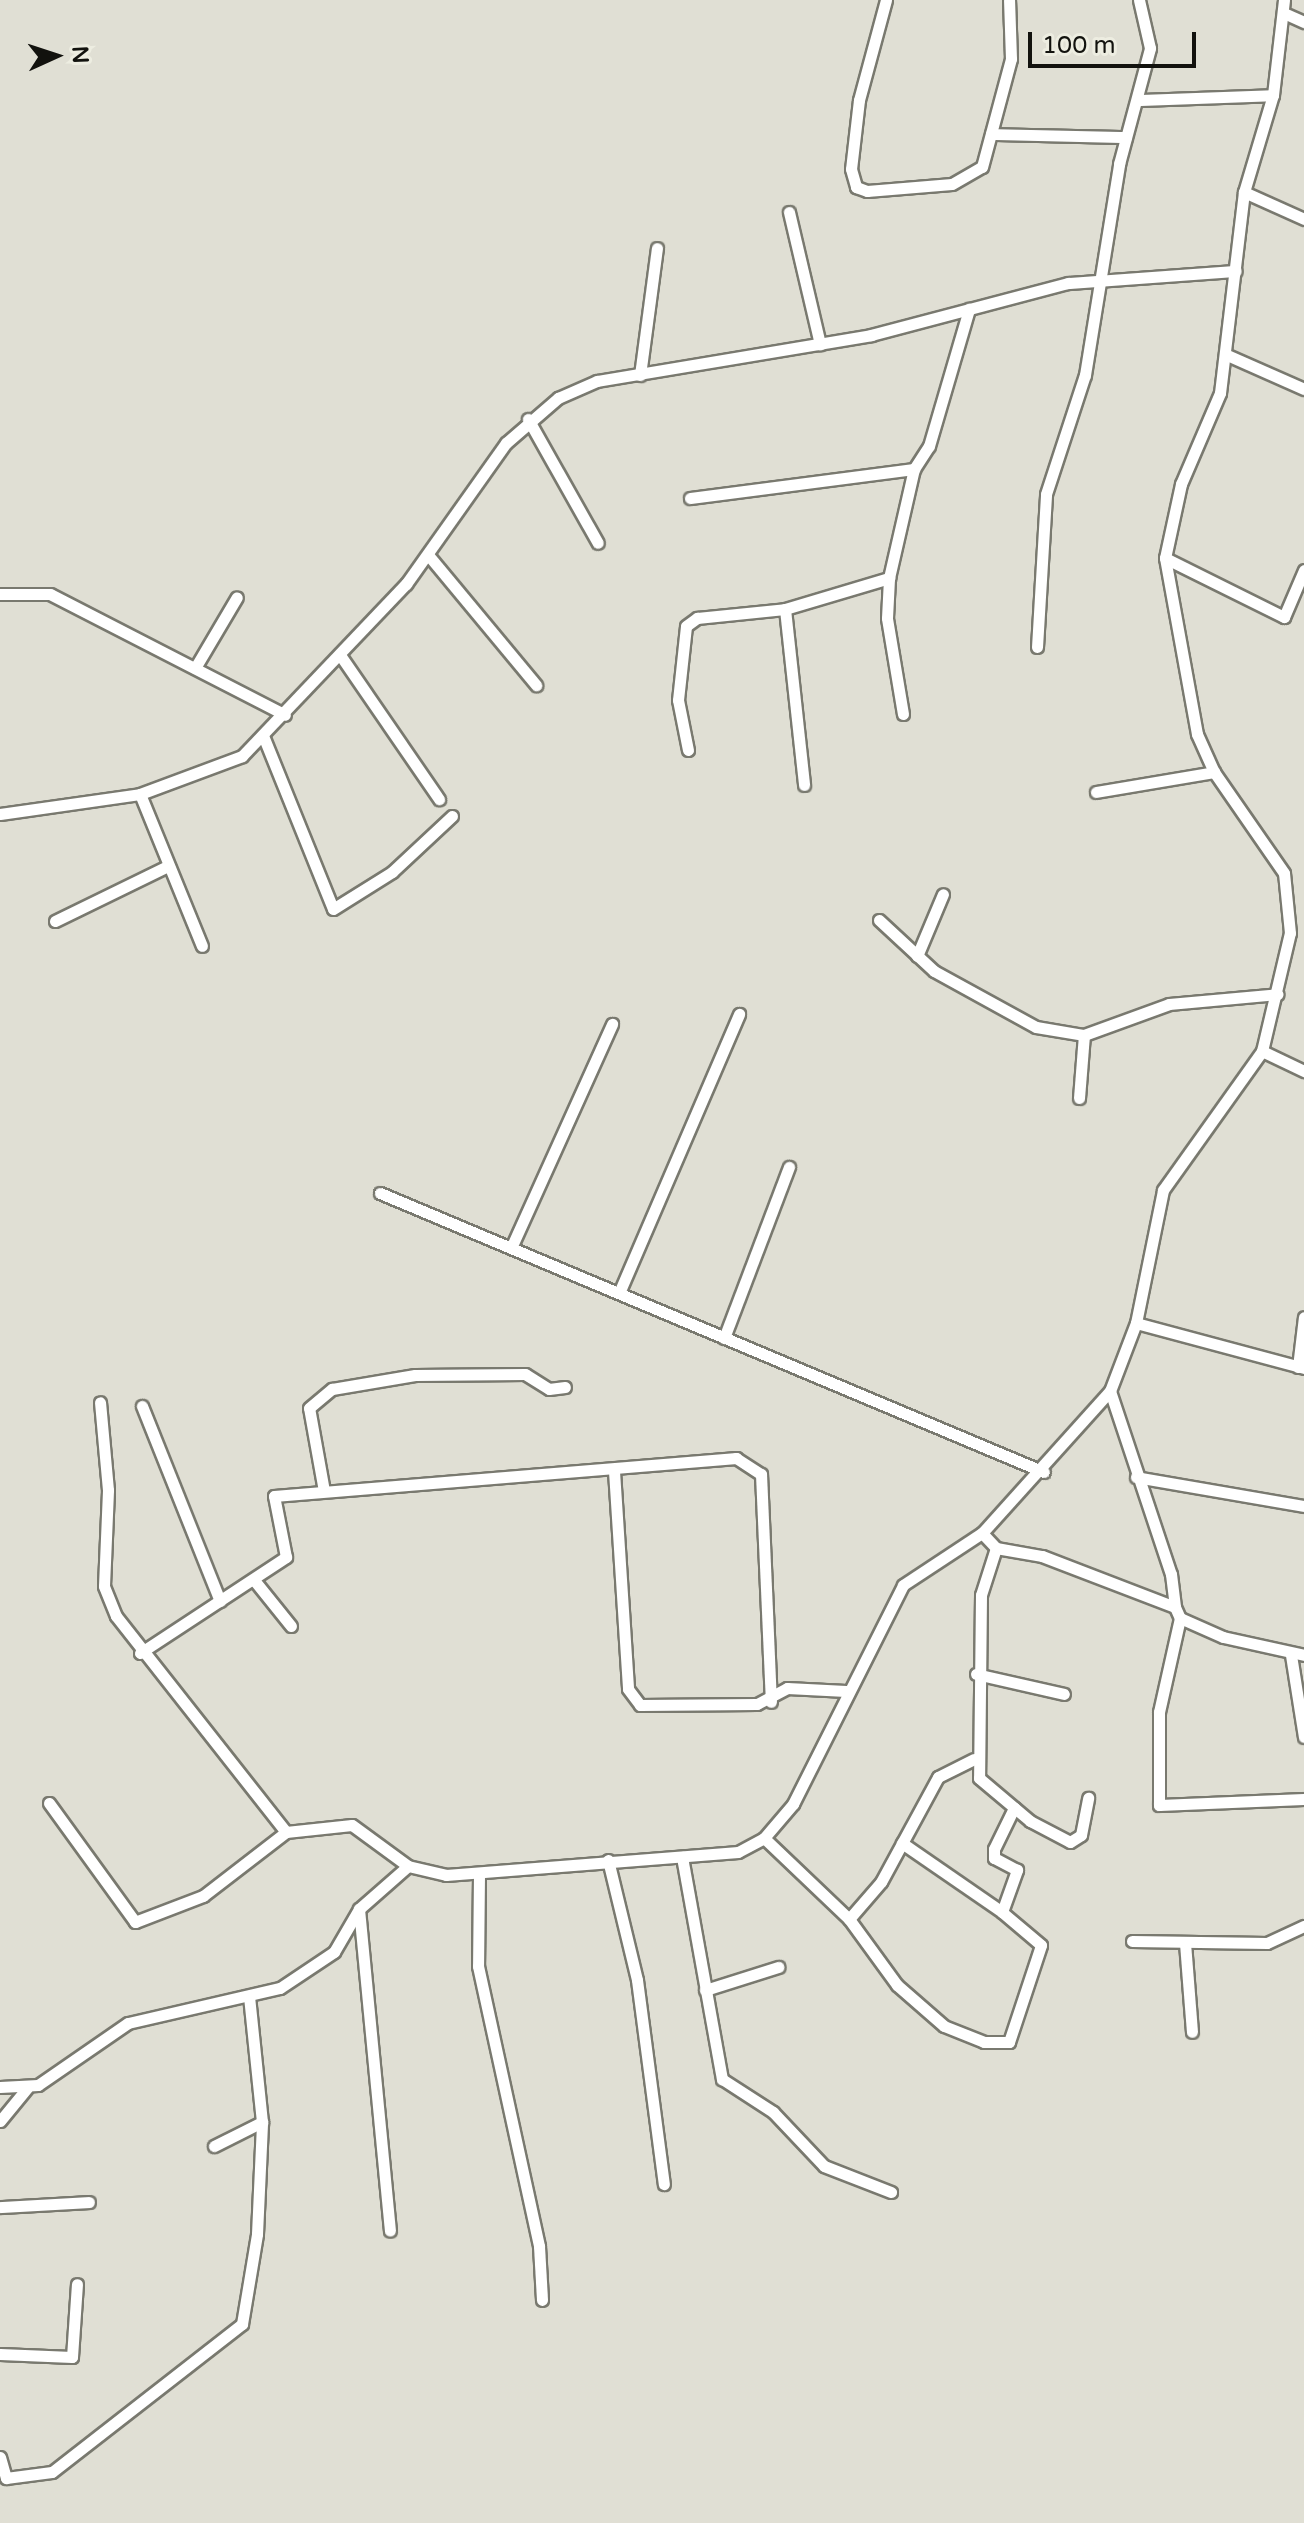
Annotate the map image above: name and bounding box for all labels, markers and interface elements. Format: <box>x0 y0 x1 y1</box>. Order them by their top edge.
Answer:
north arrow <box>16 16 96 96</box>
scale bar <box>1032 16 1200 66</box>
text: 100 m <box>1042 31 1116 60</box>
text: N <box>67 45 93 64</box>

